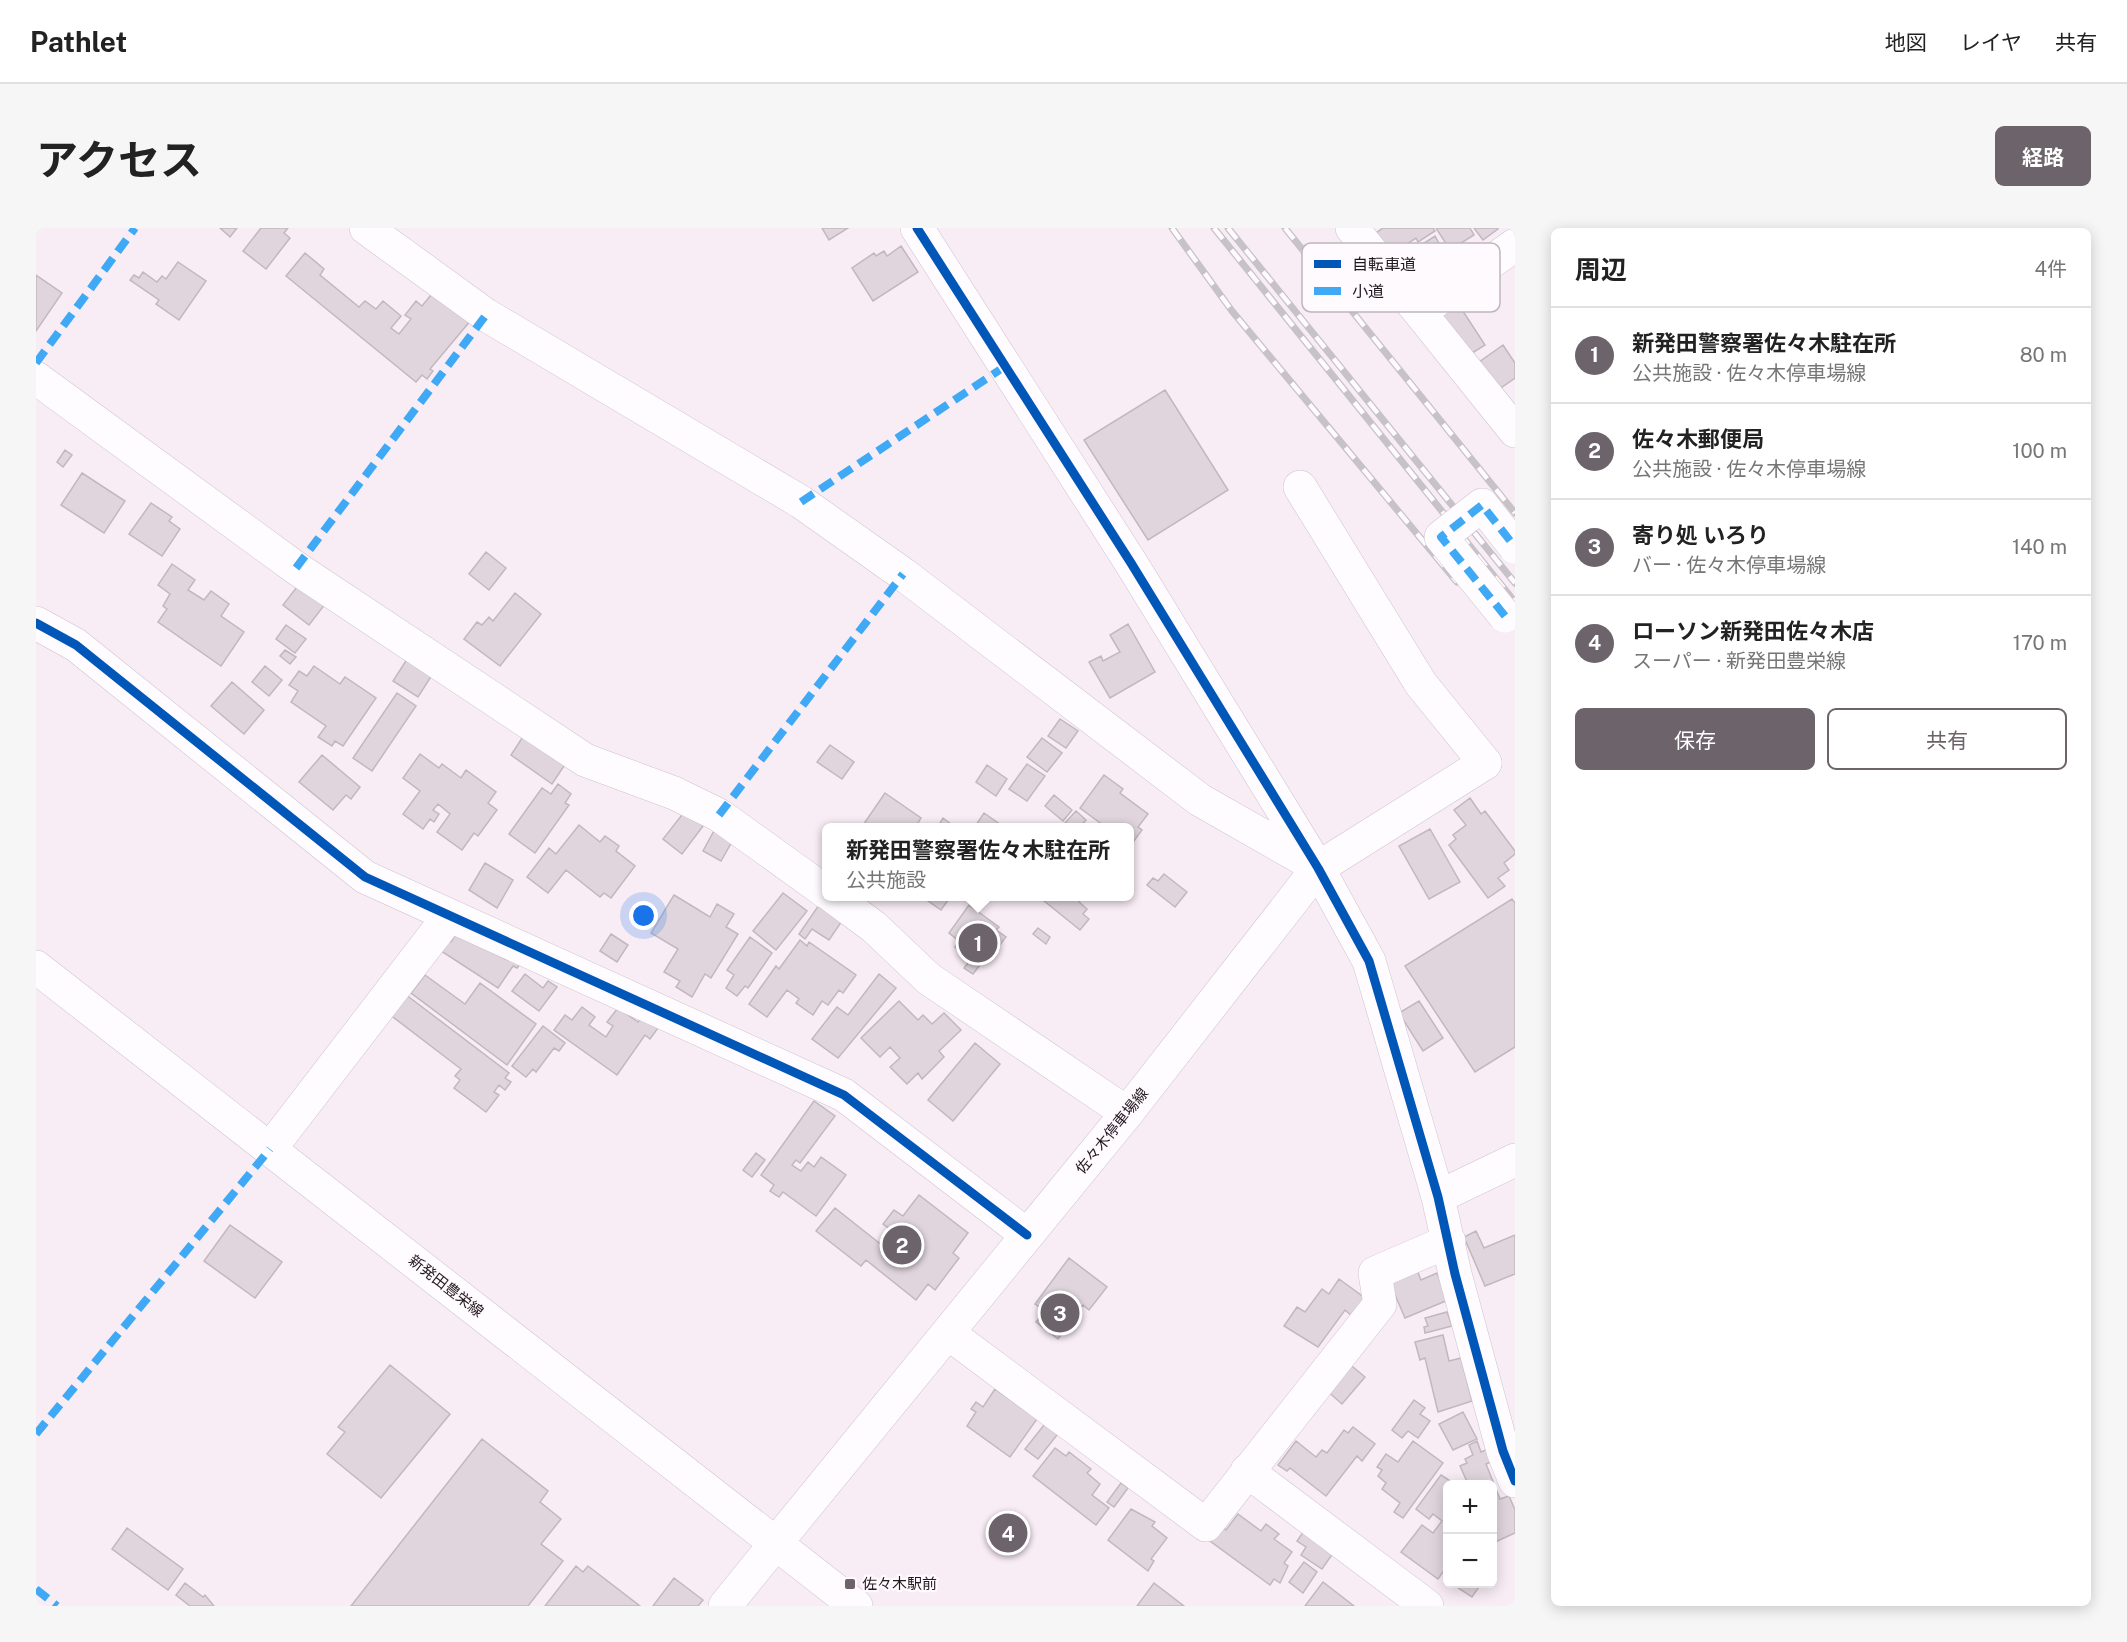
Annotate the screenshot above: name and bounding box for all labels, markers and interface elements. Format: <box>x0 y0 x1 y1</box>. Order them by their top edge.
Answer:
text: Pathlet <box>30 25 127 58</box>
text: 地図 <box>1885 30 1927 55</box>
text: レイヤ <box>1960 30 2022 55</box>
text: 共有 <box>2055 30 2097 55</box>
button: 経路 <box>1995 126 2091 186</box>
text: アクセス <box>36 135 202 184</box>
legend <box>1302 243 1500 312</box>
text: 周辺 <box>1575 254 1627 285</box>
text: 自転車道 <box>1352 255 1416 274</box>
text: 4件 <box>2034 257 2067 281</box>
text: 小道 <box>1352 282 1384 301</box>
text: 新発田警察署佐々木駐在所 <box>1632 330 1896 356</box>
text: 1 <box>1590 343 1599 367</box>
text: 80 m <box>2020 343 2067 367</box>
text: 公共施設 · 佐々木停車場線 <box>1632 361 1866 385</box>
text: 佐々木郵便局 <box>1632 426 1764 452</box>
text: 2 <box>1588 439 1601 463</box>
text: 100 m <box>2012 439 2067 463</box>
text: 公共施設 · 佐々木停車場線 <box>1632 457 1866 481</box>
text: 寄り処 いろり <box>1632 522 1769 548</box>
text: 3 <box>1588 535 1601 559</box>
text: 140 m <box>2012 535 2067 559</box>
text: バー · 佐々木停車場線 <box>1632 553 1826 577</box>
text: ローソン新発田佐々木店 <box>1632 618 1874 644</box>
text: 4 <box>1588 631 1601 655</box>
text: 170 m <box>2013 631 2067 655</box>
text: スーパー · 新発田豊栄線 <box>1632 649 1846 673</box>
button: 保存 <box>1575 708 1815 770</box>
button: 共有 <box>1827 708 2067 770</box>
popup <box>822 823 1134 901</box>
text: 新発田警察署佐々木駐在所 <box>846 837 1110 863</box>
text: 公共施設 <box>846 868 926 892</box>
your location <box>629 901 658 930</box>
pin: 1 <box>958 920 998 966</box>
street label: 佐々木停車場線 <box>1072 1085 1151 1177</box>
pin: 2 <box>882 1222 922 1268</box>
street label: 新発田豊栄線 <box>406 1251 487 1320</box>
pin: 3 <box>1040 1290 1080 1336</box>
map controls <box>1443 1480 1497 1588</box>
button: + <box>1443 1480 1497 1534</box>
pin: 4 <box>988 1510 1028 1556</box>
button: − <box>1443 1534 1497 1588</box>
place label: 佐々木駅前 <box>862 1575 937 1592</box>
marker: 佐々木駅前 <box>843 1577 857 1591</box>

